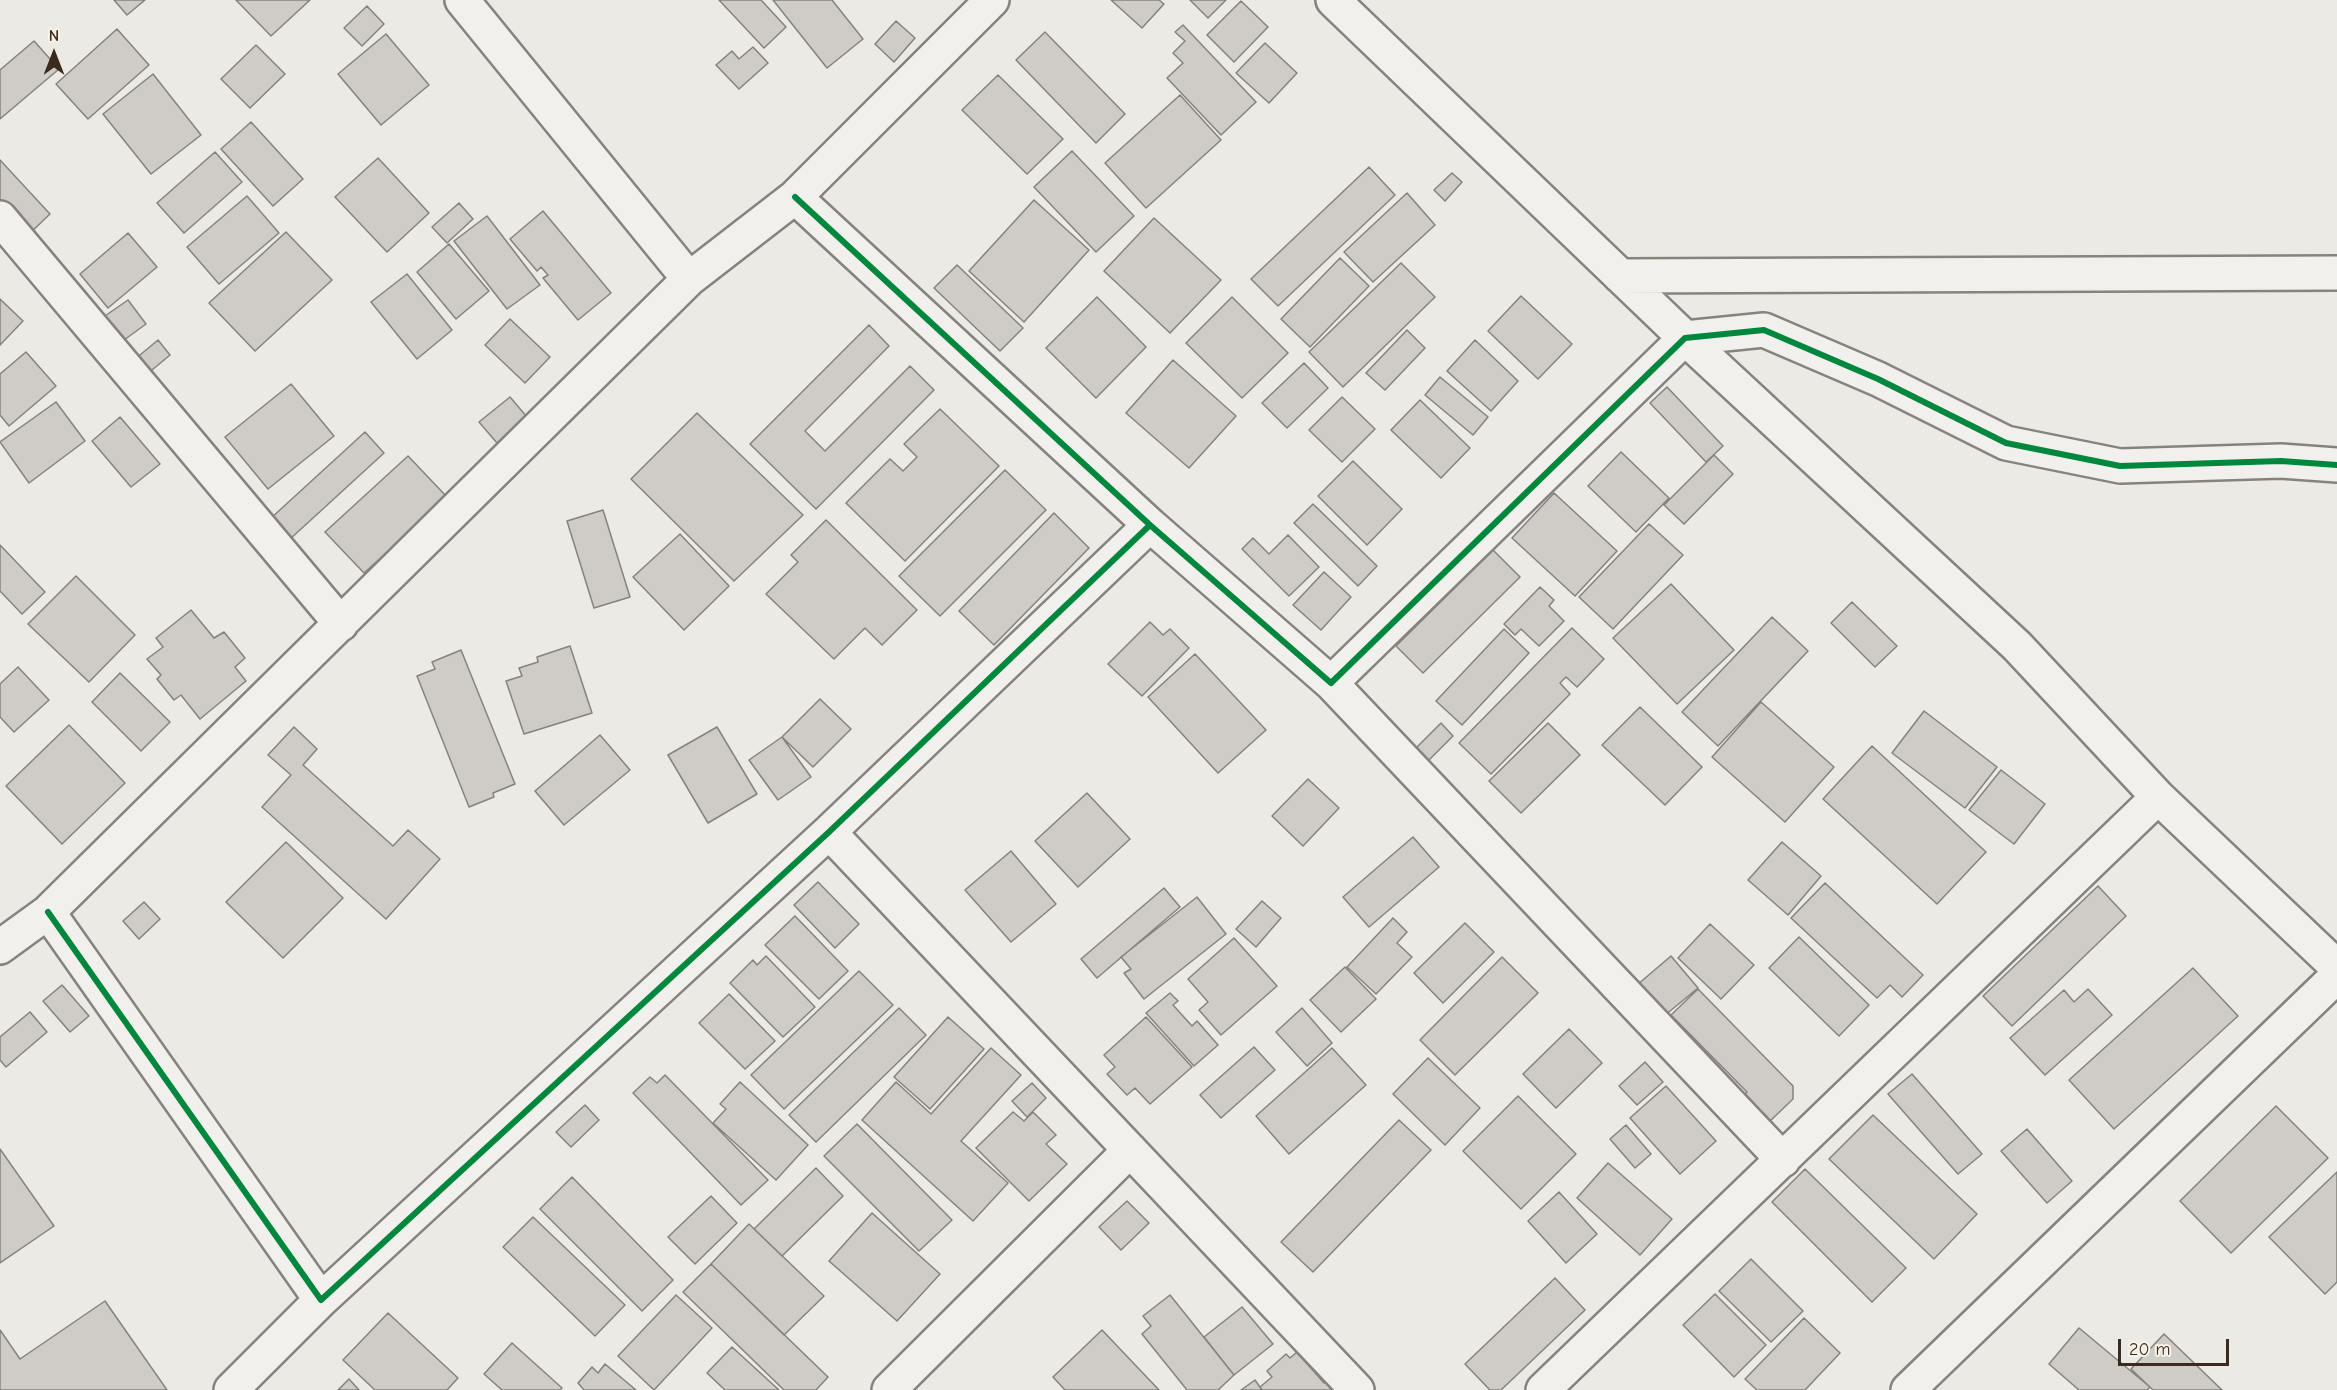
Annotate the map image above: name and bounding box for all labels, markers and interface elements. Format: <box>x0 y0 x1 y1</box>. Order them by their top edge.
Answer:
north arrow <box>24 24 84 84</box>
text: N <box>49 27 59 45</box>
scale bar <box>2121 1327 2232 1365</box>
text: 20 m <box>2129 1339 2170 1360</box>

